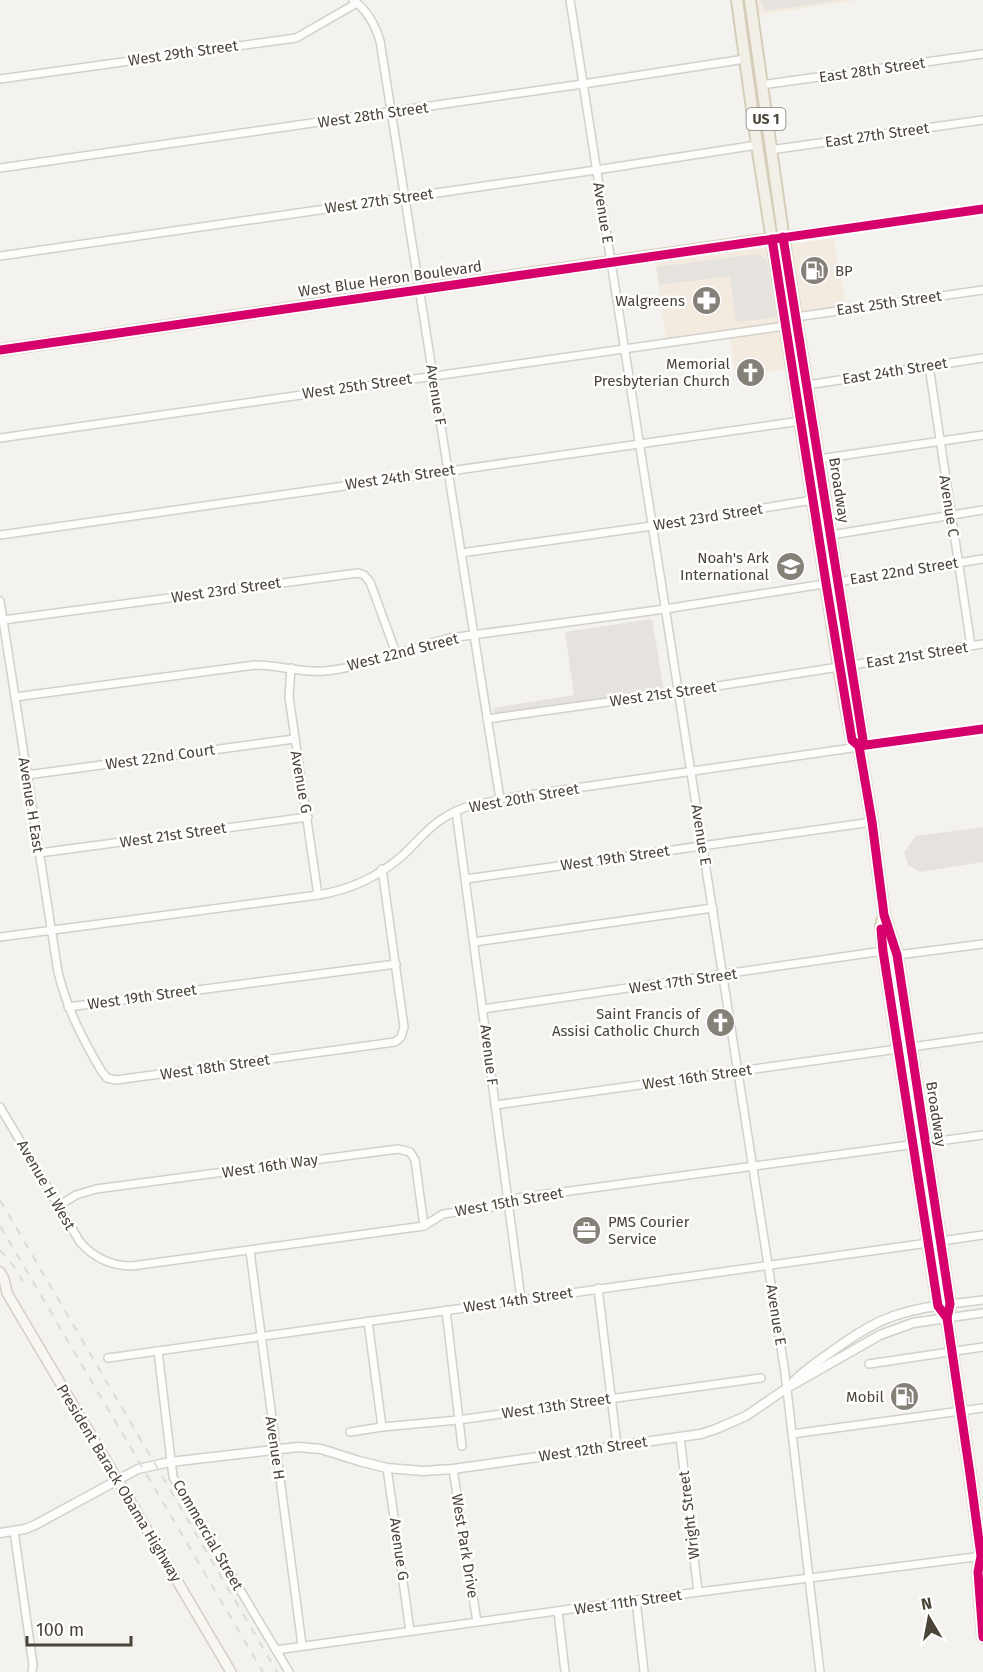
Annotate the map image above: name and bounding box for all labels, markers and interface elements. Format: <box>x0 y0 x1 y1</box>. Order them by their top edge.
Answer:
street label: West 29th Street <box>127 36 240 70</box>
street label: East 28th Street <box>818 54 927 86</box>
street label: West 28th Street <box>317 98 430 132</box>
road number: US 1 <box>746 108 786 130</box>
street label: East 27th Street <box>824 119 931 151</box>
street label: Avenue E <box>589 181 617 245</box>
street label: West 27th Street <box>323 184 435 218</box>
fuel station icon: BP <box>798 255 830 287</box>
street label: West Blue Heron Boulevard <box>297 257 483 301</box>
place label: BP <box>835 262 853 280</box>
pharmacy icon: Walgreens <box>690 285 722 317</box>
street label: East 25th Street <box>835 287 943 319</box>
place label: Walgreens <box>615 292 685 310</box>
street label: East 24th Street <box>841 354 949 388</box>
place label: Memorial Presbyterian Church <box>593 355 731 390</box>
church icon: Memorial Presbyterian Church <box>735 357 767 389</box>
street label: Avenue F <box>422 363 450 427</box>
street label: West 25th Street <box>301 369 414 403</box>
street label: Broadway <box>825 456 853 525</box>
street label: West 24th Street <box>344 460 457 494</box>
street label: Avenue C <box>935 474 963 539</box>
street label: West 23rd Street <box>652 499 765 535</box>
place label: Noah's Ark International <box>680 549 770 584</box>
school or university icon: Noah's Ark International <box>774 551 806 583</box>
street label: East 22nd Street <box>849 553 960 588</box>
street label: West 23rd Street <box>170 573 283 607</box>
street label: West 22nd Street <box>345 629 461 675</box>
street label: East 21st Street <box>865 638 970 672</box>
street label: West 21st Street <box>609 678 718 710</box>
street label: West 22nd Court <box>104 740 216 774</box>
street label: Avenue G <box>287 749 315 815</box>
street label: Avenue H East <box>15 756 48 854</box>
street label: West 20th Street <box>468 779 581 817</box>
street label: Avenue E <box>687 803 715 867</box>
street label: West 21st Street <box>119 819 228 851</box>
street label: West 19th Street <box>559 841 671 875</box>
street label: West 17th Street <box>628 964 739 997</box>
street label: West 19th Street <box>86 980 198 1014</box>
place label: Saint Francis of Assisi Catholic Church <box>552 1005 701 1040</box>
church icon: Saint Francis of Assisi Catholic Church <box>705 1007 737 1039</box>
street label: Avenue F <box>476 1024 502 1086</box>
street label: West 18th Street <box>159 1050 272 1084</box>
street label: West 16th Street <box>641 1060 753 1094</box>
street label: Broadway <box>922 1080 950 1149</box>
street label: Avenue H West <box>13 1137 79 1234</box>
street label: West 16th Way <box>221 1150 320 1182</box>
street label: West 15th Street <box>453 1184 565 1220</box>
place label: PMS Courier Service <box>608 1213 690 1248</box>
office icon: PMS Courier Service <box>571 1215 603 1247</box>
street label: West 14th Street <box>462 1283 574 1317</box>
street label: Avenue E <box>762 1283 790 1347</box>
street label: President Barack Obama Highway <box>53 1381 186 1586</box>
fuel station icon: Mobil <box>889 1381 921 1413</box>
place label: Mobil <box>846 1388 885 1406</box>
street label: West 13th Street <box>500 1389 612 1423</box>
street label: Avenue H <box>262 1415 288 1481</box>
street label: West 12th Street <box>537 1432 649 1466</box>
street label: Wright Street <box>675 1469 703 1560</box>
street label: Commercial Street <box>169 1477 247 1594</box>
street label: West Park Drive <box>448 1492 482 1600</box>
street label: Avenue G <box>386 1516 412 1582</box>
street label: West 11th Street <box>573 1585 684 1618</box>
north arrow <box>899 1588 959 1648</box>
text: N <box>920 1593 933 1614</box>
scale bar <box>27 1609 130 1647</box>
text: 100 m <box>36 1619 84 1641</box>

